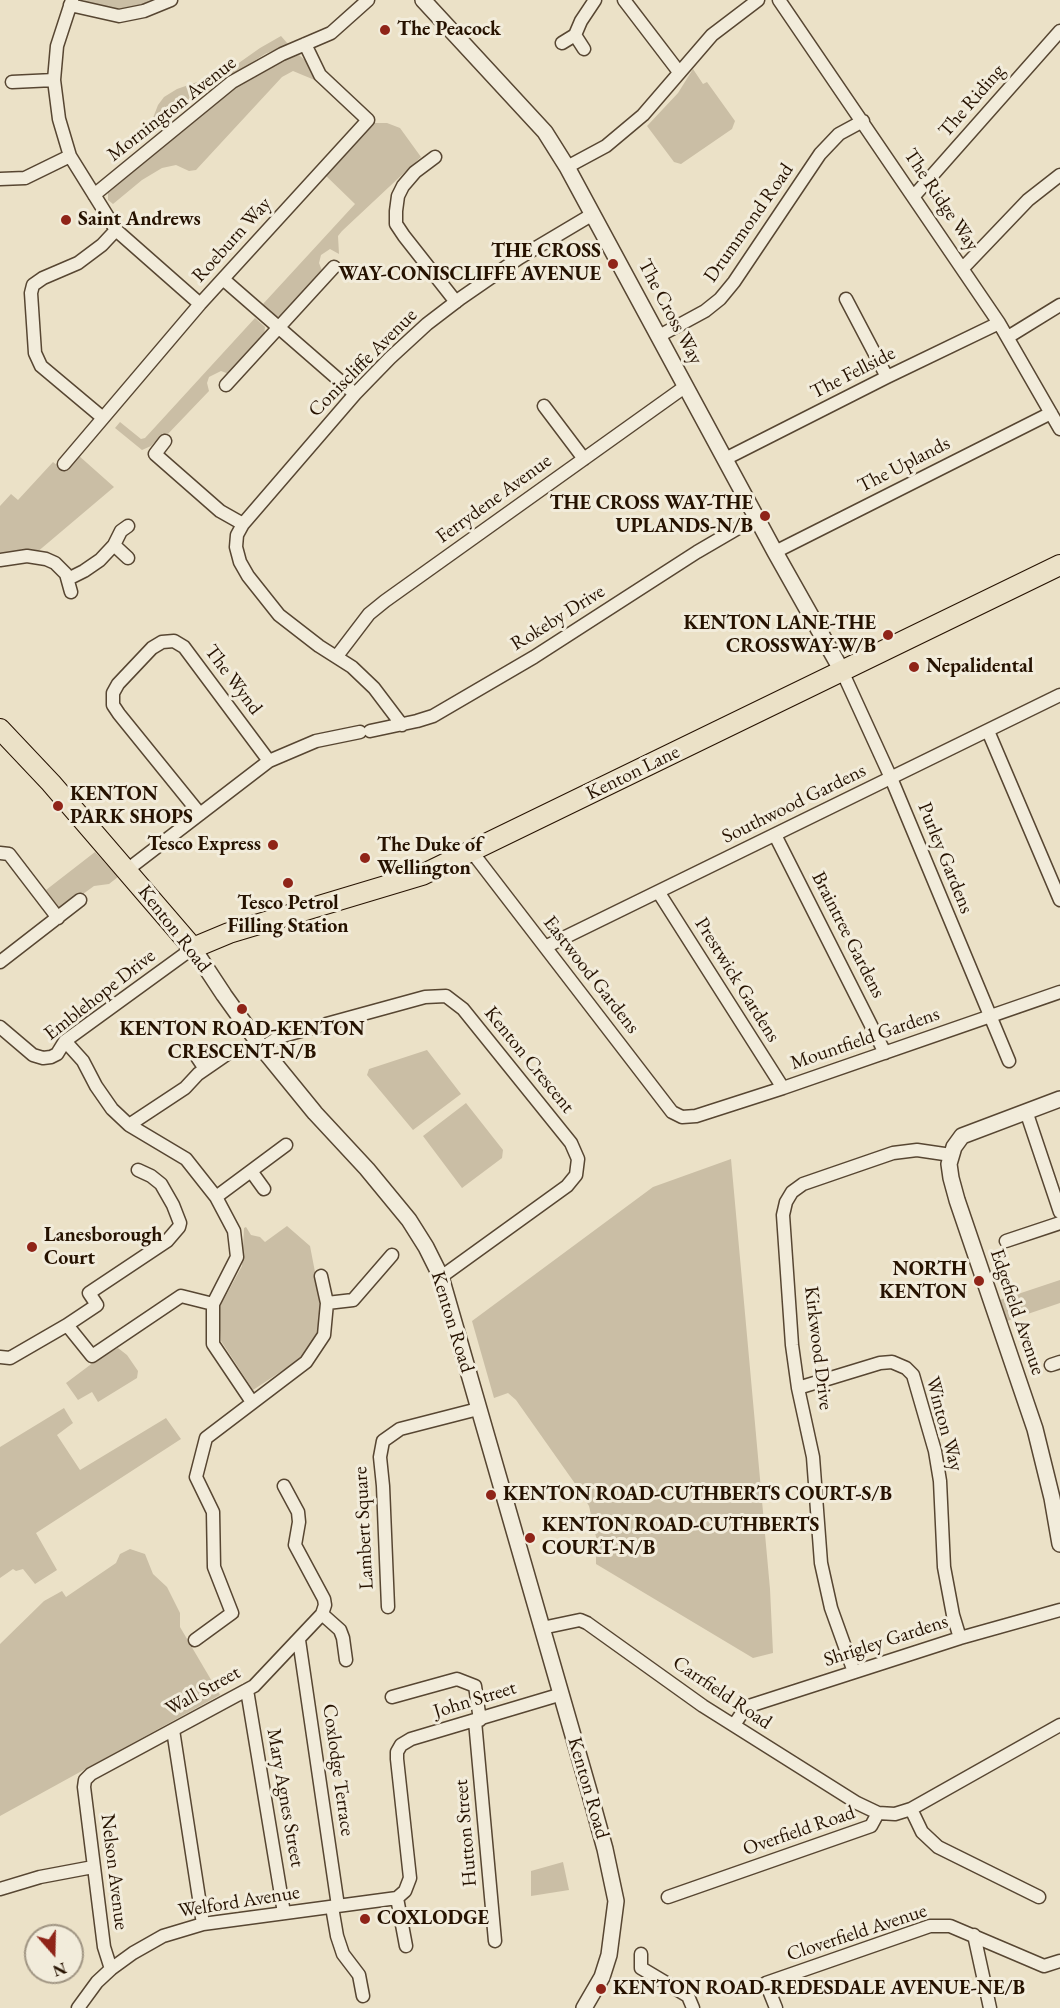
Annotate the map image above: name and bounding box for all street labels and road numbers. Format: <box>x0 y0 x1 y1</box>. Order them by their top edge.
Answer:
street label: Mornington Avenue <box>103 51 241 167</box>
street label: The Riding <box>934 60 1010 142</box>
street label: The Ridge Way <box>898 144 984 256</box>
street label: Drummond Road <box>699 159 799 287</box>
street label: Roeburn Way <box>187 192 277 288</box>
street label: The Cross Way <box>632 255 708 369</box>
street label: Coniscliffe Avenue <box>304 304 422 422</box>
street label: The Fellside <box>807 341 899 405</box>
street label: The Uplands <box>854 432 954 498</box>
street label: Ferrydene Avenue <box>432 449 556 549</box>
street label: Rokeby Drive <box>507 580 609 656</box>
street label: The Wynd <box>199 640 267 720</box>
street label: Kenton Lane <box>582 740 684 806</box>
street label: Southwood Gardens <box>718 759 870 849</box>
street label: Purley Gardens <box>912 799 978 917</box>
street label: Braintree Gardens <box>806 868 890 1002</box>
street label: Kenton Road <box>132 880 216 978</box>
street label: Eastwood Gardens <box>538 911 644 1039</box>
street label: Prestwick Gardens <box>689 913 785 1047</box>
street label: Emblehope Drive <box>40 944 160 1046</box>
street label: Kenton Crescent <box>479 1002 579 1118</box>
street label: Mountfield Gardens <box>787 1002 943 1076</box>
street label: Edgefield Avenue <box>984 1246 1050 1378</box>
street label: Kenton Road <box>425 1268 479 1376</box>
street label: Kirkwood Drive <box>799 1285 837 1411</box>
street label: Winton Way <box>920 1374 968 1474</box>
street label: Lambert Square <box>349 1466 379 1590</box>
street label: Shrigley Gardens <box>821 1610 951 1672</box>
street label: Carrfield Road <box>668 1651 776 1735</box>
street label: Wall Street <box>161 1661 245 1721</box>
street label: John Street <box>431 1676 519 1724</box>
street label: Coxlodge Terrace <box>317 1702 359 1838</box>
street label: Mary Agnes Street <box>261 1727 309 1869</box>
street label: Kenton Road <box>562 1734 614 1842</box>
street label: Hutton Street <box>449 1778 483 1888</box>
street label: Overfield Road <box>740 1801 858 1861</box>
street label: Nelson Avenue <box>95 1813 133 1931</box>
street label: Welford Avenue <box>176 1881 302 1923</box>
street label: Cloverfield Avenue <box>784 1899 930 1967</box>

